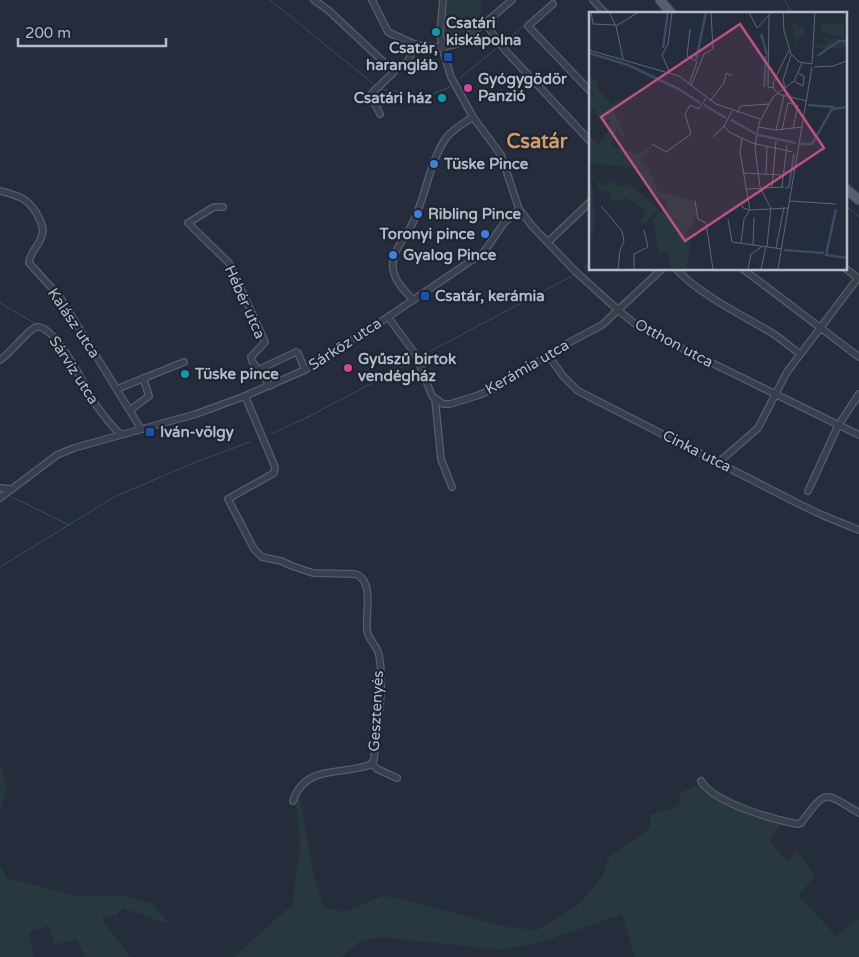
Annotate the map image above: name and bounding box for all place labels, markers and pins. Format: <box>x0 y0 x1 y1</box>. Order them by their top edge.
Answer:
place label: Csatári kiskápolna <box>446 14 521 50</box>
marker: Csatári kiskápolna <box>430 26 442 38</box>
place label: Csatár, harangláb <box>366 39 439 75</box>
marker: Csatár, harangláb <box>442 51 454 63</box>
place label: Gyógygödör Panzió <box>478 70 567 105</box>
marker: Gyógygödör Panzió <box>462 82 474 94</box>
place label: Csatári ház <box>354 89 433 107</box>
marker: Csatári ház <box>436 92 448 104</box>
place label: Tüske Pince <box>443 155 529 173</box>
marker: Tüske Pince <box>428 158 440 170</box>
place label: Ribling Pince <box>428 205 522 224</box>
marker: Ribling Pince <box>412 208 424 220</box>
place label: Toronyi pince <box>379 225 476 244</box>
marker: Toronyi pince <box>479 228 491 240</box>
place label: Gyalog Pince <box>403 246 497 265</box>
marker: Gyalog Pince <box>387 249 399 261</box>
place label: Csatár, kerámia <box>435 287 545 305</box>
marker: Csatár, kerámia <box>419 290 431 302</box>
place label: Gyűszű birtok vendégház <box>358 350 456 386</box>
marker: Gyűszű birtok vendégház <box>342 362 354 374</box>
place label: Tüske pince <box>194 365 279 384</box>
marker: Tüske pince <box>179 368 191 380</box>
place label: Iván-völgy <box>160 423 234 442</box>
marker: Iván-völgy <box>144 426 156 438</box>

